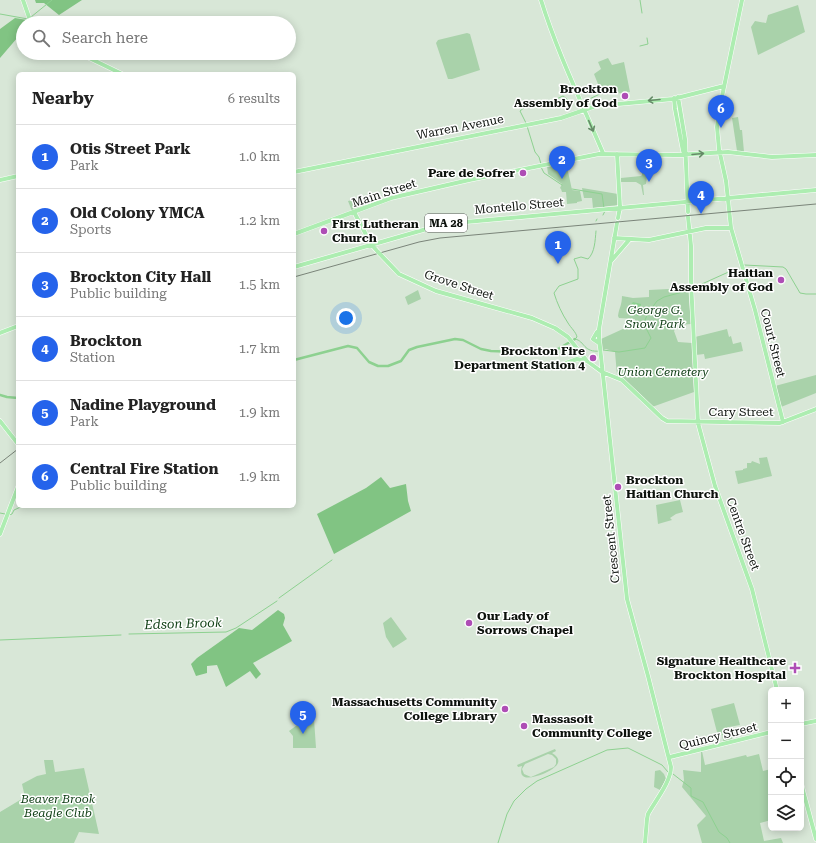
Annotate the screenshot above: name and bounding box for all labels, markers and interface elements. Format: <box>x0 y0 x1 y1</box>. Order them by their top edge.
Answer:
search box <box>16 16 296 60</box>
icon: search <box>30 27 52 49</box>
text: Search here <box>62 29 148 47</box>
place label: Brockton Assembly of God <box>514 82 617 110</box>
text: Nearby <box>32 88 94 108</box>
text: 6 results <box>228 91 280 106</box>
marker: Brockton Assembly of God <box>620 91 630 101</box>
pin: 6 <box>708 95 734 128</box>
one-way arrow <box>648 97 661 104</box>
street label: Warren Avenue <box>415 112 505 142</box>
one-way arrow <box>588 119 596 131</box>
text: Otis Street Park <box>70 140 191 158</box>
pin: 2 <box>549 146 575 179</box>
text: 1 <box>41 149 49 164</box>
text: 1.0 km <box>239 149 280 164</box>
pin: 3 <box>636 149 662 182</box>
one-way arrow <box>691 150 704 158</box>
text: Park <box>70 158 99 173</box>
place label: Pare de Sofrer <box>428 166 516 180</box>
marker: Pare de Sofrer <box>518 168 528 178</box>
street label: Main Street <box>350 176 418 210</box>
pin: 4 <box>688 181 714 214</box>
street label: Montello Street <box>474 195 565 217</box>
text: Old Colony YMCA <box>70 204 205 222</box>
text: 2 <box>41 213 49 228</box>
text: 1.2 km <box>239 213 280 228</box>
road number: MA 28 <box>425 214 467 232</box>
place label: First Lutheran Church <box>332 217 419 245</box>
text: Sports <box>70 222 111 237</box>
marker: First Lutheran Church <box>319 226 329 236</box>
pin: 1 <box>545 231 571 264</box>
place label: Haitian Assembly of God <box>670 266 773 294</box>
street label: Grove Street <box>423 267 496 303</box>
text: Brockton City Hall <box>70 268 211 286</box>
marker: Haitian Assembly of God <box>776 275 786 285</box>
text: 3 <box>41 277 49 292</box>
text: 1.5 km <box>239 277 280 292</box>
text: Public building <box>70 286 167 301</box>
park label: George G. Snow Park <box>624 303 685 331</box>
street label: Court Street <box>758 307 788 379</box>
your location <box>336 308 356 328</box>
text: Brockton <box>70 332 142 350</box>
text: 4 <box>41 341 49 356</box>
text: 1.7 km <box>239 341 280 356</box>
place label: Brockton Fire Department Station 4 <box>454 344 585 372</box>
text: Station <box>70 350 115 365</box>
marker: Brockton Fire Department Station 4 <box>588 353 598 363</box>
park label: Union Cemetery <box>618 365 709 379</box>
text: Nadine Playground <box>70 396 216 414</box>
text: 5 <box>41 405 49 420</box>
text: 1.9 km <box>239 405 280 420</box>
street label: Cary Street <box>709 405 774 419</box>
text: Park <box>70 414 99 429</box>
text: Central Fire Station <box>70 460 219 478</box>
text: 6 <box>41 469 49 484</box>
text: 1.9 km <box>239 469 280 484</box>
place label: Brockton Haitian Church <box>626 473 719 501</box>
text: Public building <box>70 478 167 493</box>
marker: Brockton Haitian Church <box>613 482 623 492</box>
street label: Crescent Street <box>599 494 623 584</box>
street label: Centre Street <box>723 496 763 573</box>
place label: Our Lady of Sorrows Chapel <box>477 609 573 637</box>
water label: Edson Brook <box>143 615 223 632</box>
marker: Our Lady of Sorrows Chapel <box>464 618 474 628</box>
place label: Signature Healthcare Brockton Hospital <box>657 654 786 682</box>
marker: Signature Healthcare Brockton Hospital <box>789 662 801 674</box>
map controls <box>768 687 804 831</box>
button: + <box>768 687 804 723</box>
place label: Massachusetts Community College Library <box>332 695 498 723</box>
pin: 5 <box>290 701 316 734</box>
marker: Massachusetts Community College Library <box>500 704 510 714</box>
place label: Massasoit Community College <box>532 712 652 740</box>
street label: Quincy Street <box>678 719 759 752</box>
marker: Massasoit Community College <box>519 721 529 731</box>
button: − <box>768 723 804 759</box>
button: locate <box>768 759 804 795</box>
park label: Beaver Brook Beagle Club <box>20 792 96 820</box>
button: layers <box>768 795 804 831</box>

